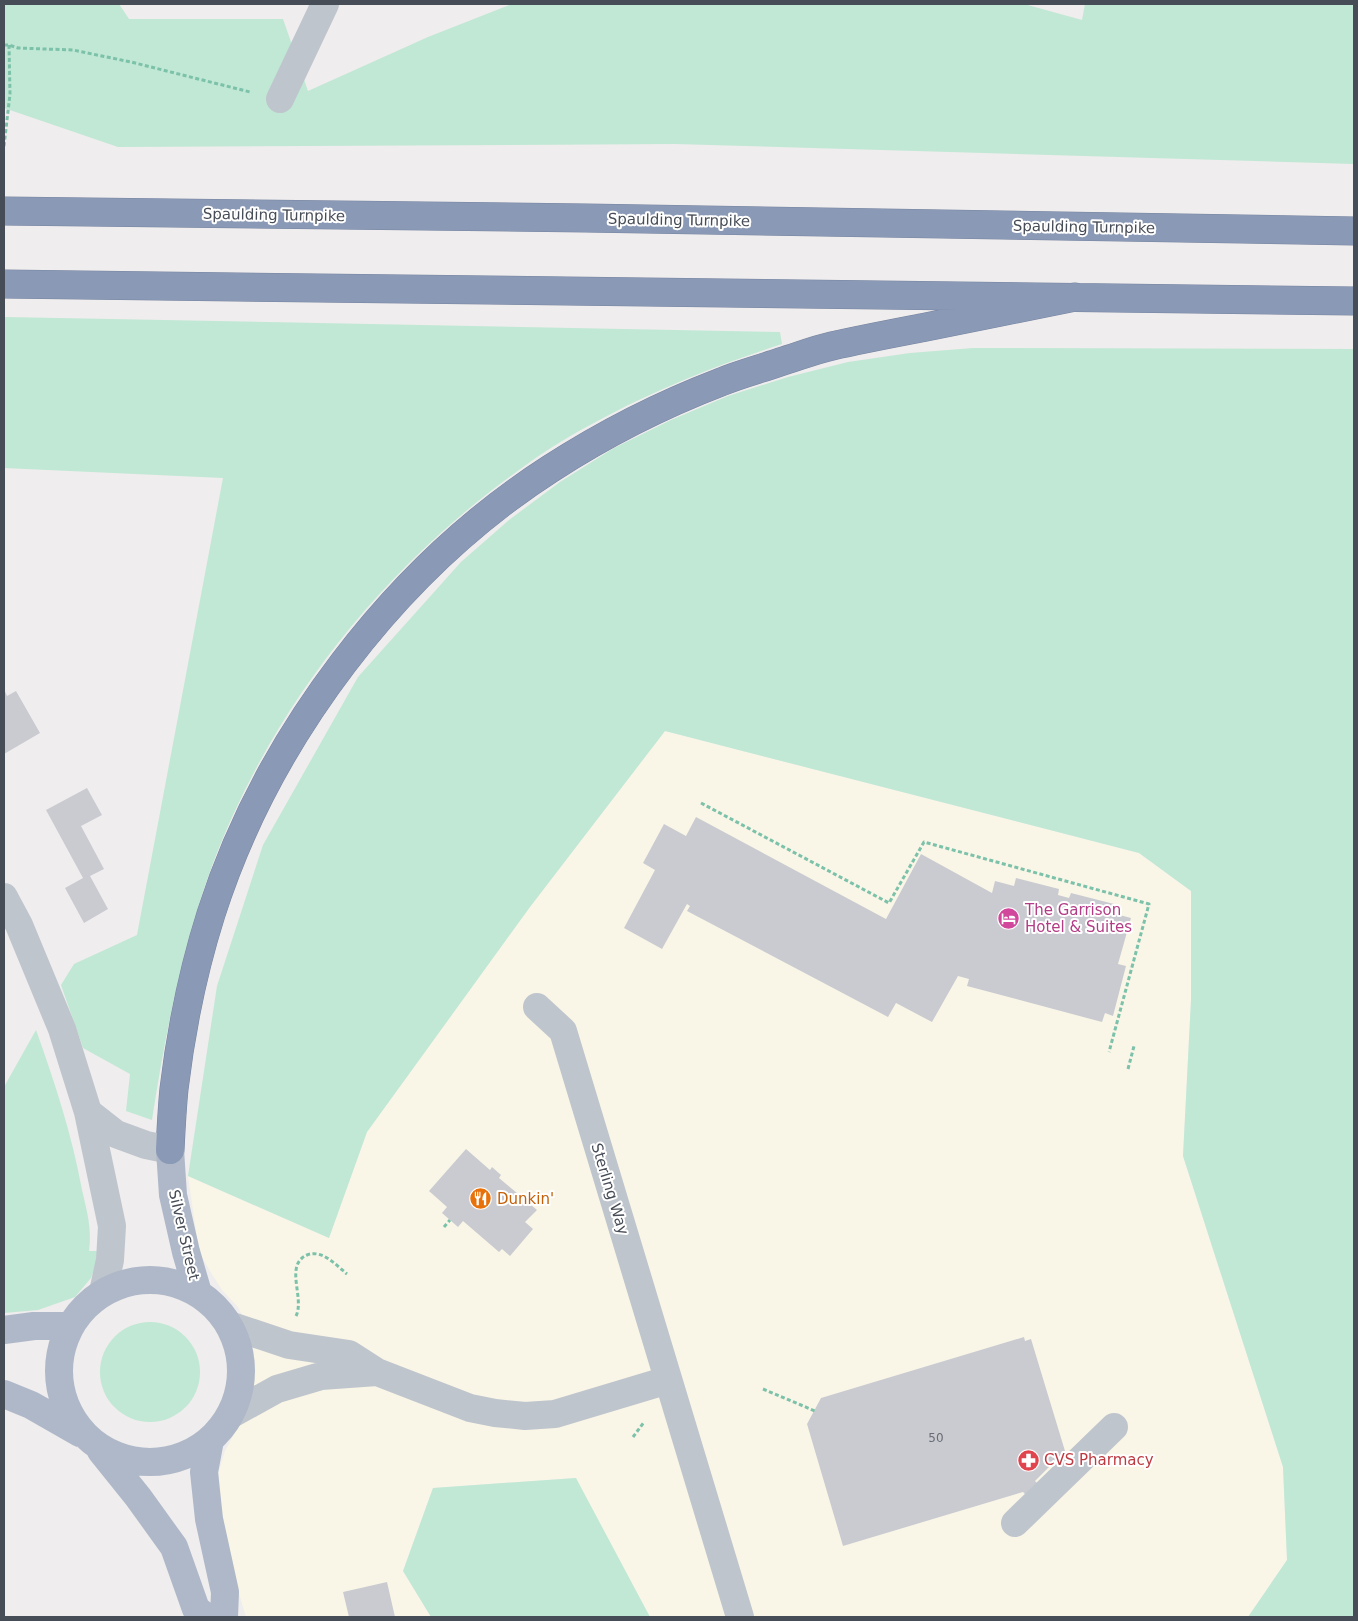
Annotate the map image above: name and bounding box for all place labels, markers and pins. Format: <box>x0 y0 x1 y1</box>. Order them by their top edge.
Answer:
place label: The Garrison Hotel & Suites <box>1024 901 1132 936</box>
hotel icon: The Garrison Hotel & Suites <box>997 907 1021 931</box>
restaurant icon: Dunkin' <box>469 1187 493 1211</box>
place label: Dunkin' <box>497 1190 554 1208</box>
pharmacy icon: CVS Pharmacy <box>1016 1448 1040 1472</box>
place label: CVS Pharmacy <box>1044 1451 1154 1469</box>

